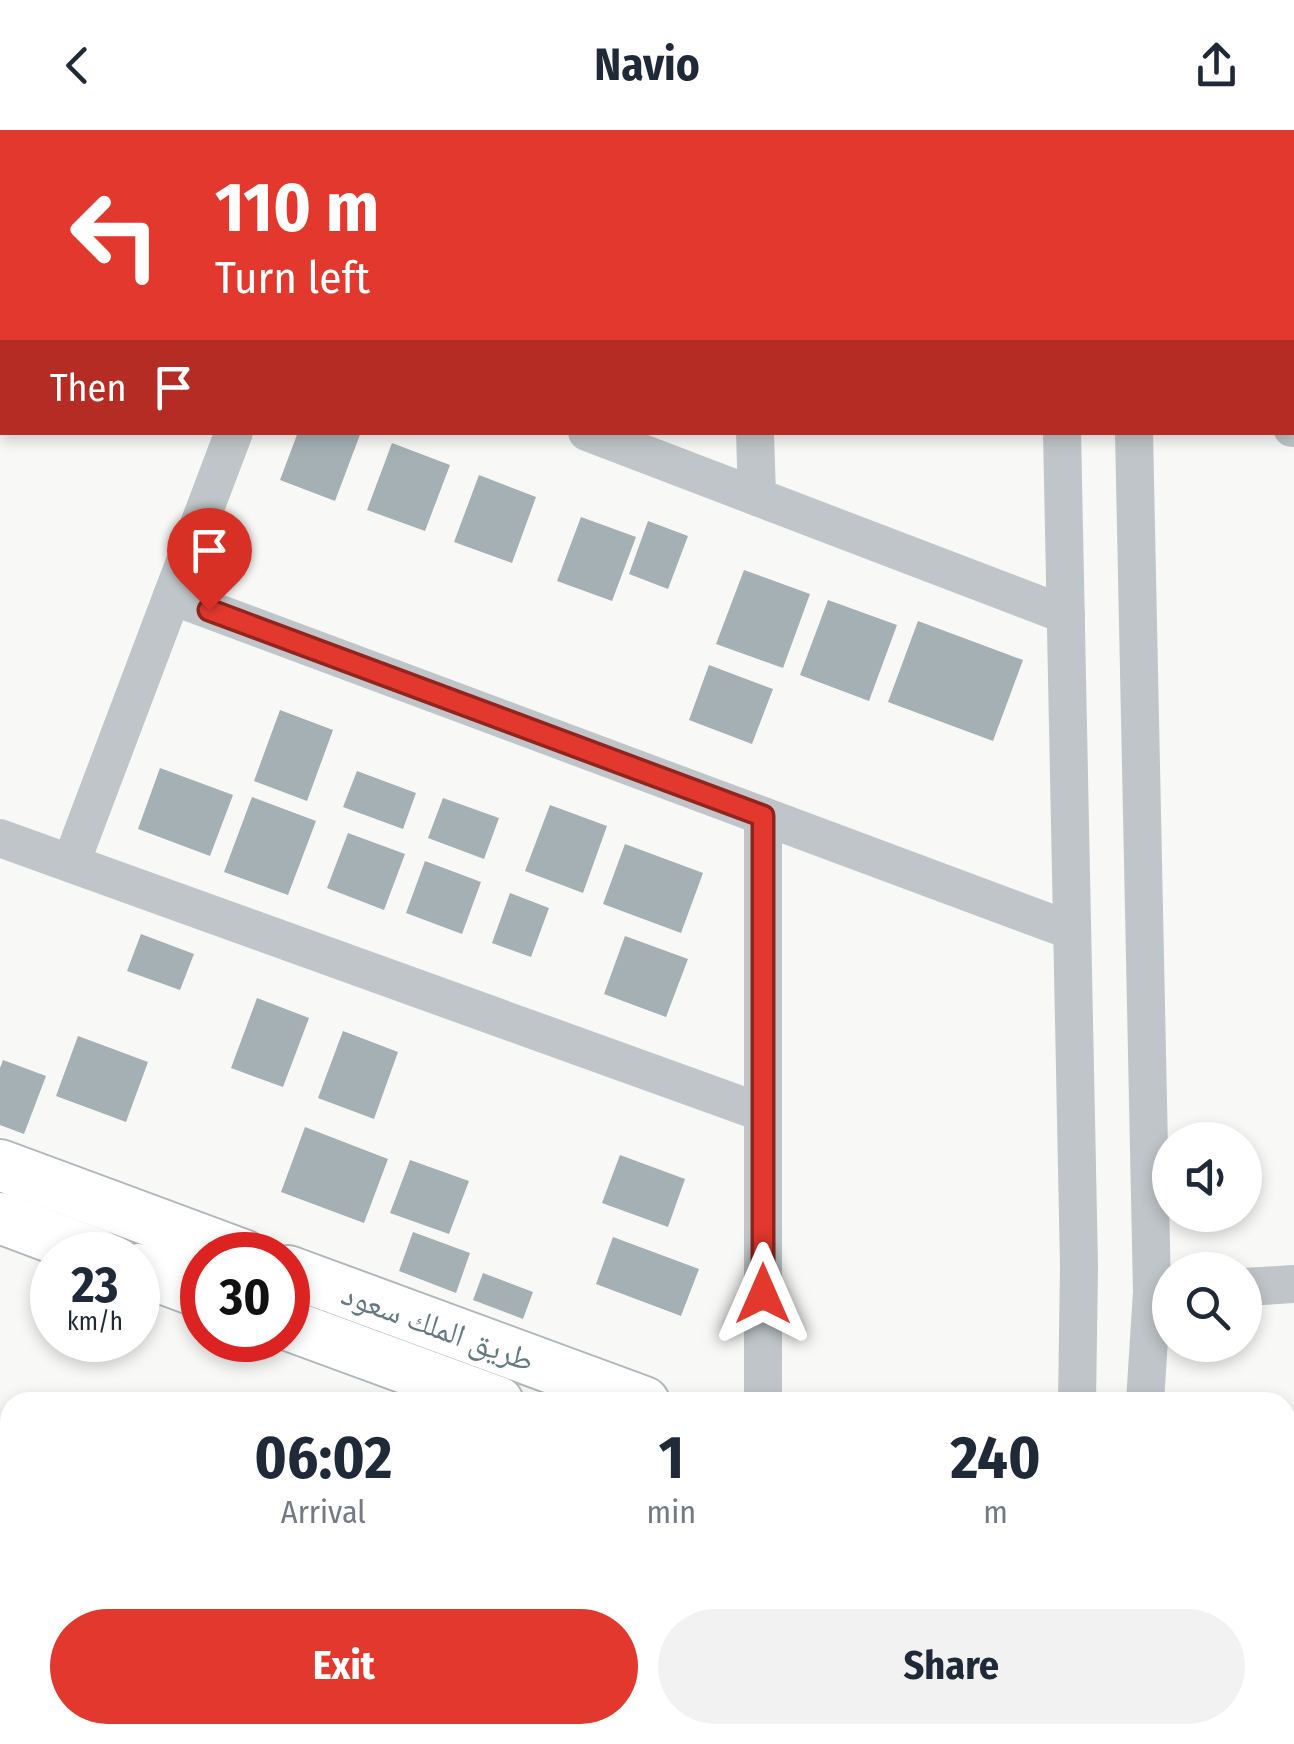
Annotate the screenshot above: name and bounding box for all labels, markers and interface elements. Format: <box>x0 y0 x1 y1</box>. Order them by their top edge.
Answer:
icon: back <box>50 38 105 93</box>
text: Navio <box>594 38 700 92</box>
icon: share <box>1189 38 1244 93</box>
text: 110 m <box>215 166 379 250</box>
icon: left <box>50 170 180 300</box>
text: Turn left <box>215 251 370 305</box>
icon: arrive <box>146 360 201 415</box>
text: Then <box>50 365 126 411</box>
pin <box>167 508 252 611</box>
icon: arrive <box>182 523 237 578</box>
map controls <box>1152 1122 1262 1362</box>
button: sound <box>1152 1122 1262 1232</box>
speed limit sign: 30 <box>180 1232 310 1362</box>
position arrow <box>711 1242 815 1346</box>
button: search <box>1152 1252 1262 1362</box>
text: 23 <box>72 1255 118 1315</box>
street label: طريق الملك سعود <box>336 1275 539 1380</box>
text: km/h <box>67 1307 123 1337</box>
text: 06:02 <box>254 1422 392 1494</box>
text: 1 <box>659 1422 684 1494</box>
text: 240 <box>950 1422 1041 1494</box>
text: Arrival <box>281 1493 366 1531</box>
text: min <box>647 1493 696 1531</box>
text: m <box>983 1493 1008 1531</box>
button: Exit <box>50 1609 638 1724</box>
button: Share <box>658 1609 1245 1724</box>

